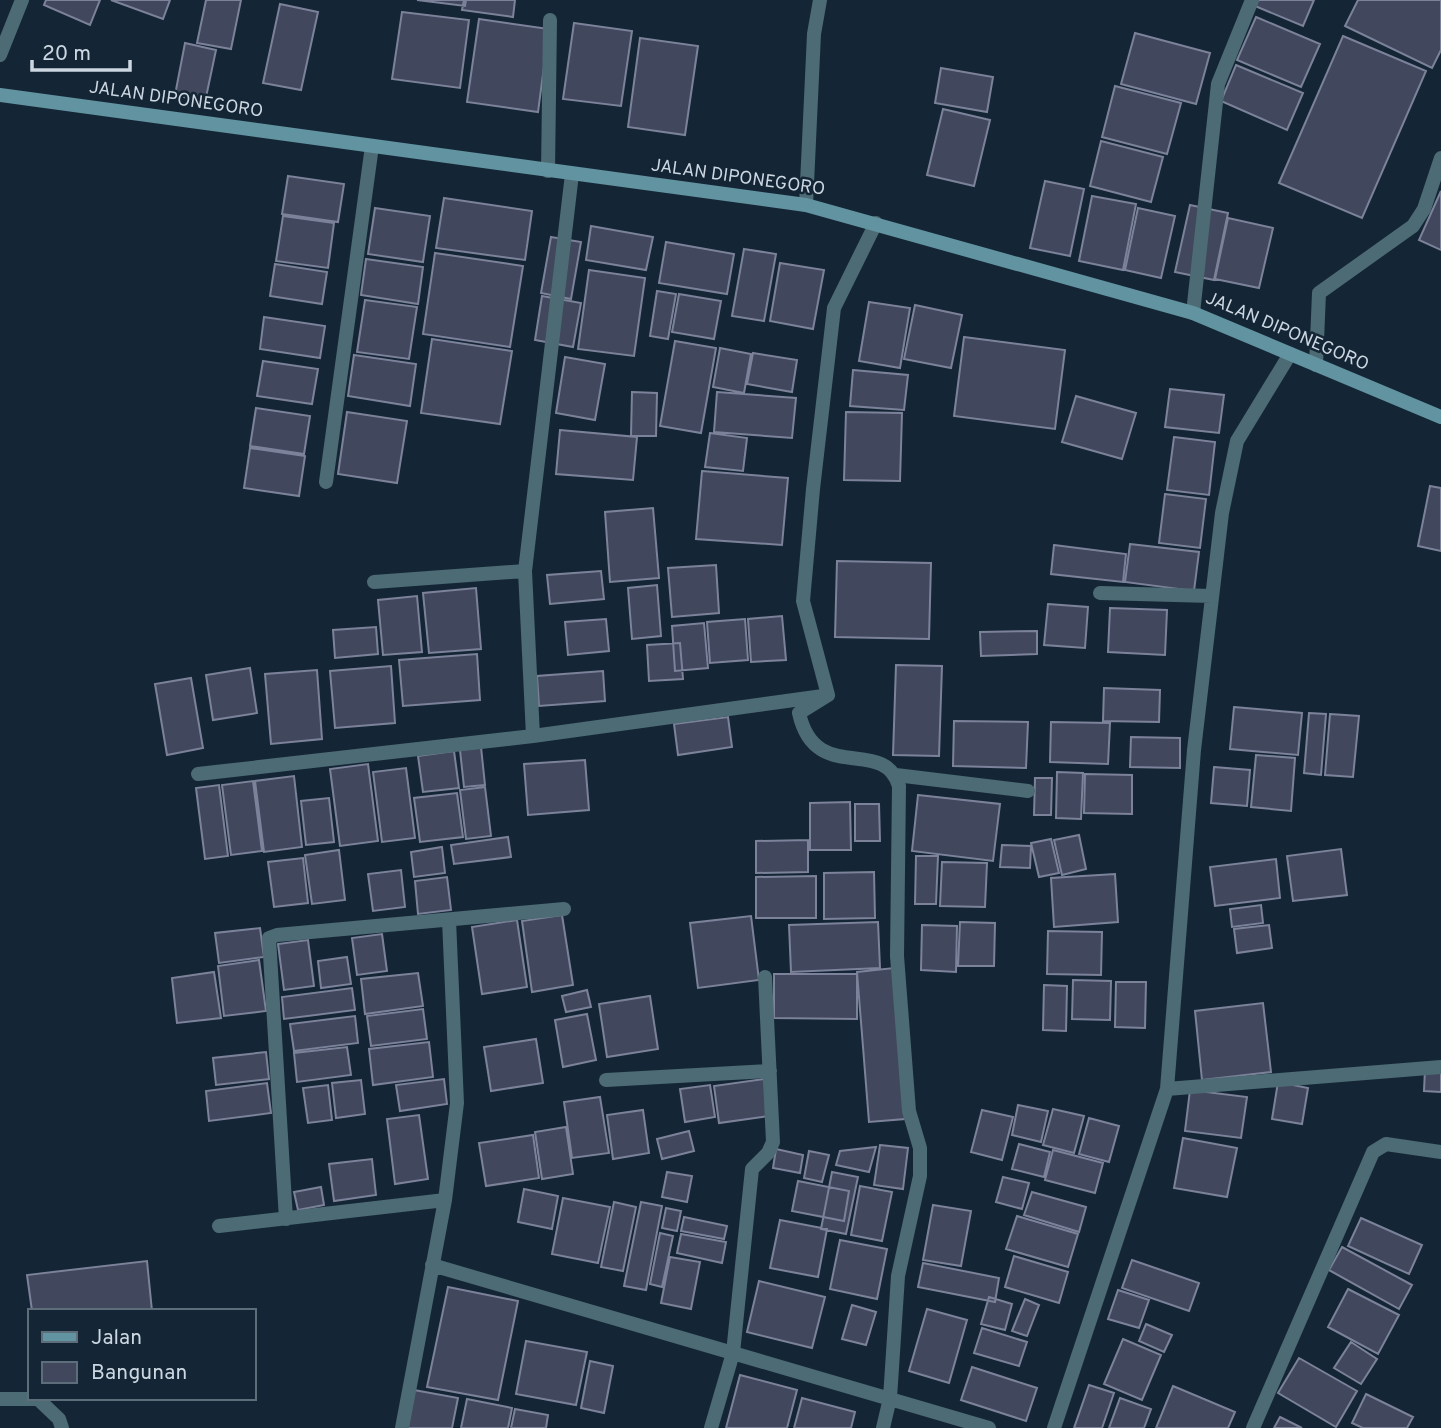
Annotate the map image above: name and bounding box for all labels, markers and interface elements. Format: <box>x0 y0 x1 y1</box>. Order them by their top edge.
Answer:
scale bar <box>32 28 130 72</box>
text: 20 m <box>42 41 91 68</box>
street label: JALAN DIPONEGORO <box>88 76 264 124</box>
street label: JALAN DIPONEGORO <box>650 154 826 202</box>
street label: JALAN DIPONEGORO <box>1202 287 1372 377</box>
legend <box>28 1309 256 1400</box>
text: Jalan <box>91 1325 142 1352</box>
text: Bangunan <box>91 1360 187 1387</box>

